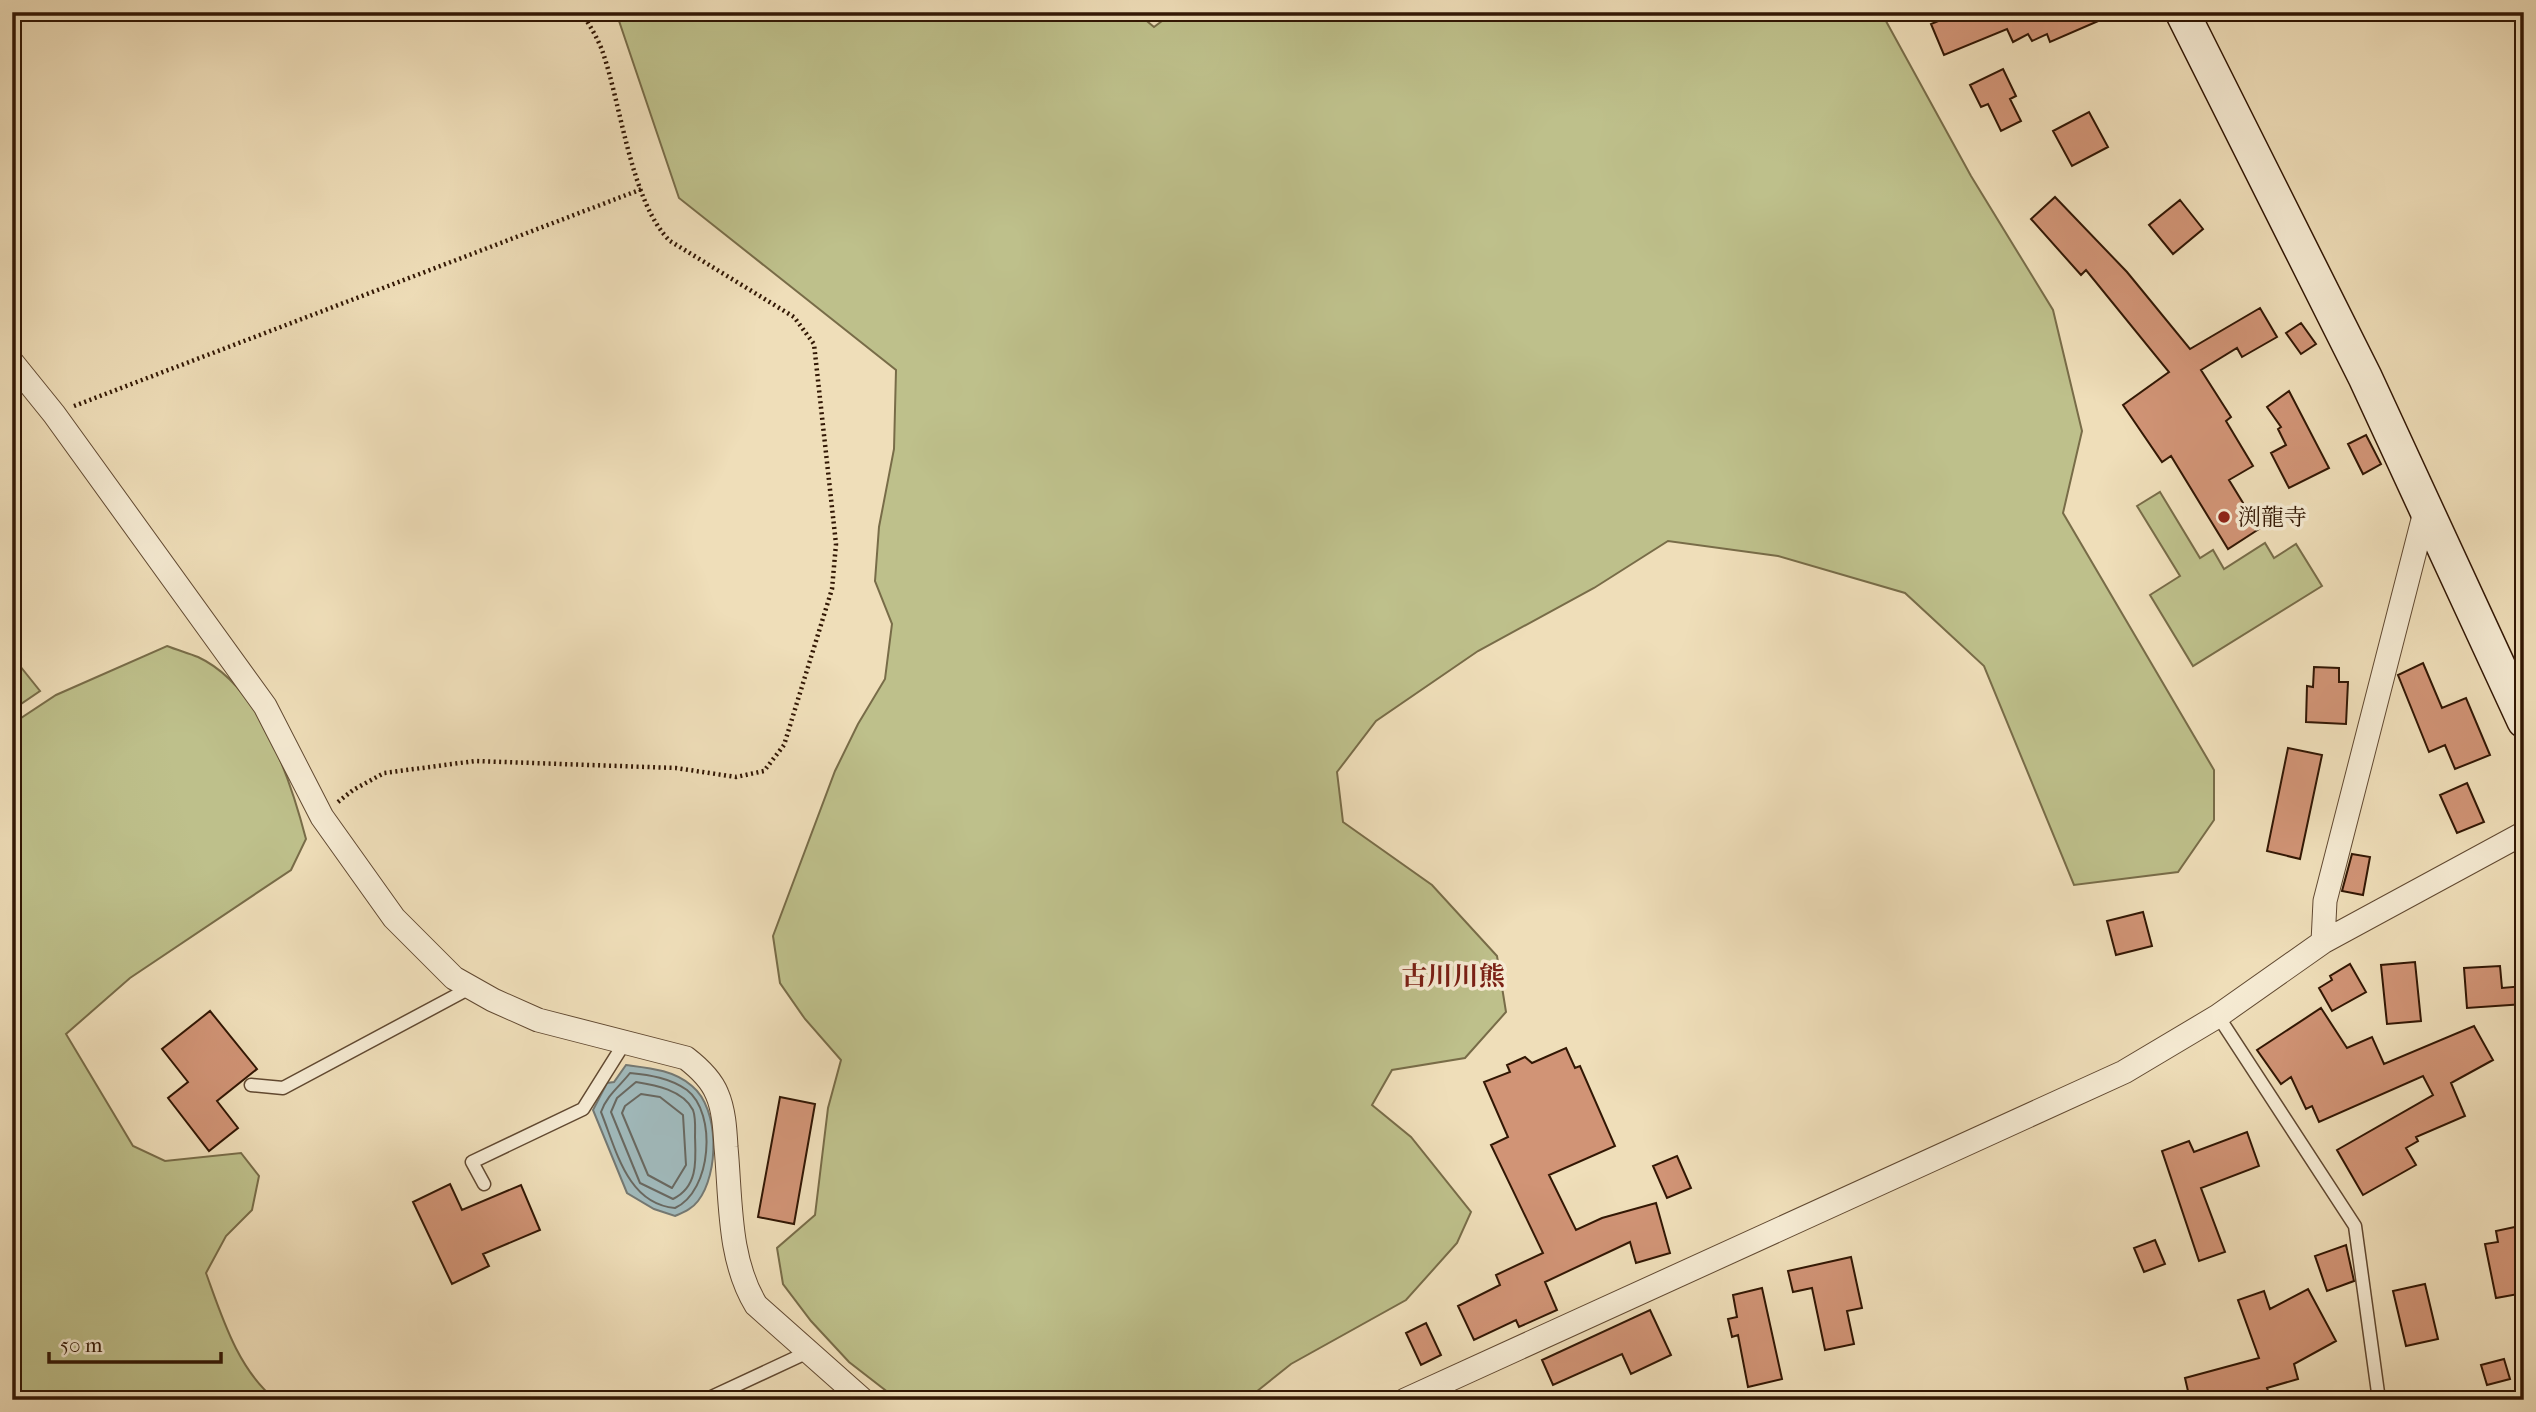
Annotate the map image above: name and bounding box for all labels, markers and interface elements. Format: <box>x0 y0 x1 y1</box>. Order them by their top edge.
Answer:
place label: 渕龍寺 <box>2238 504 2307 531</box>
marker: 渕龍寺 <box>2216 509 2232 525</box>
district label: 古川川熊 <box>1401 961 1505 992</box>
scale bar <box>49 1321 220 1365</box>
text: 50 m <box>60 1333 103 1357</box>

